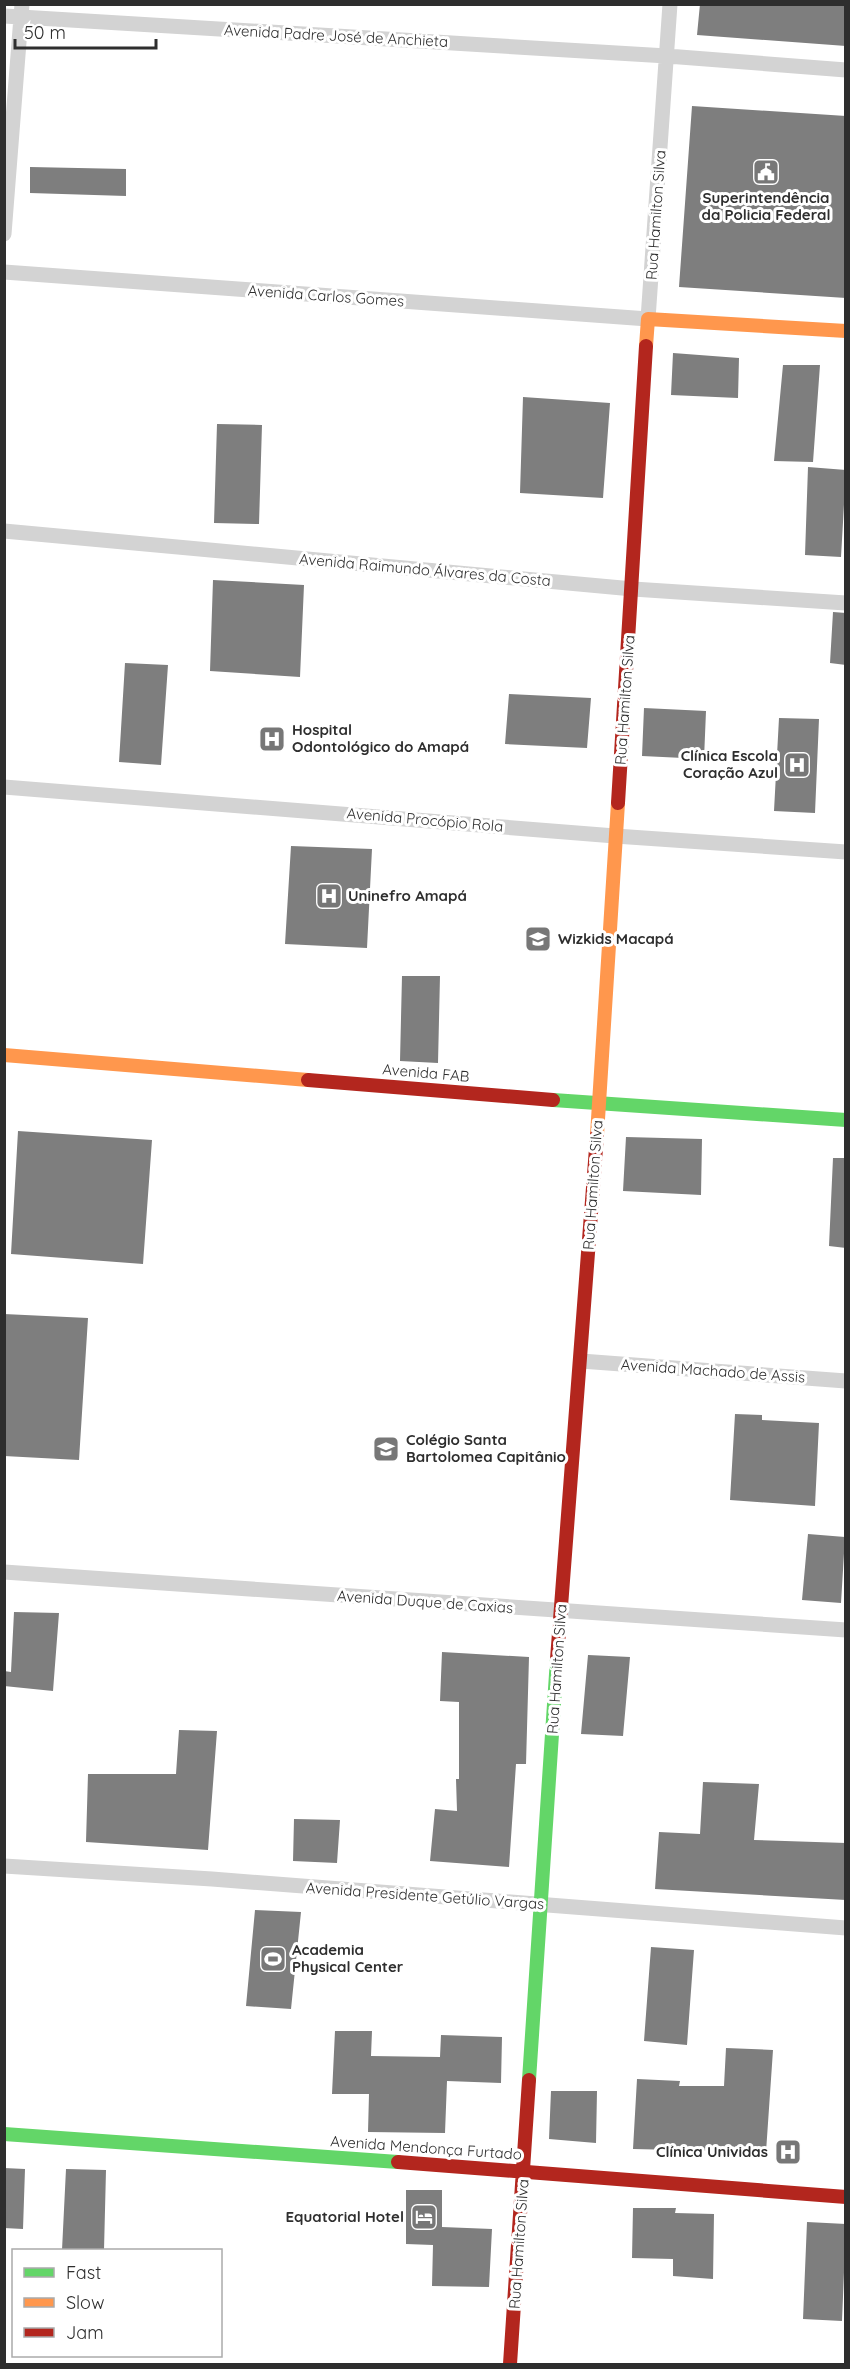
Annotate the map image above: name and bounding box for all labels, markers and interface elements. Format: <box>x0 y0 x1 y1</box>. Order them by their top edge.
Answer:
scale bar <box>15 12 156 50</box>
street label: Avenida Padre José de Anchieta <box>224 20 449 51</box>
text: 50 m <box>24 21 66 44</box>
street label: Rua Hamilton Silva <box>641 149 670 281</box>
public building icon: Superintendência da Policia Federal <box>751 157 781 187</box>
place label: Superintendência da Policia Federal <box>702 188 830 224</box>
street label: Avenida Carlos Gomes <box>247 281 405 310</box>
street label: Avenida Raimundo Álvares da Costa <box>298 549 552 590</box>
street label: Rua Hamilton Silva <box>610 634 639 766</box>
place label: Hospital Odontológico do Amapá <box>292 720 469 756</box>
hospital icon: Hospital Odontológico do Amapá <box>257 724 287 754</box>
place label: Clínica Escola Coração Azul <box>681 746 778 782</box>
hospital icon: Clínica Escola Coração Azul <box>782 750 812 780</box>
street label: Avenida Procópio Rola <box>346 803 504 836</box>
hospital icon: Uninefro Amapá <box>314 881 344 911</box>
place label: Uninefro Amapá <box>348 886 467 905</box>
school or university icon: Wizkids Macapá <box>523 924 553 954</box>
place label: Wizkids Macapá <box>558 929 674 948</box>
street label: Avenida FAB <box>382 1059 471 1086</box>
street label: Rua Hamilton Silva <box>578 1119 607 1251</box>
street label: Avenida Machado de Assis <box>620 1355 806 1386</box>
place label: Colégio Santa Bartolomea Capitânio <box>406 1430 566 1466</box>
school or university icon: Colégio Santa Bartolomea Capitânio <box>371 1434 401 1464</box>
street label: Avenida Duque de Caxias <box>336 1586 514 1617</box>
street label: Rua Hamilton Silva <box>542 1603 571 1735</box>
street label: Avenida Presidente Getúlio Vargas <box>305 1878 545 1913</box>
place label: Academia Physical Center <box>292 1940 404 1976</box>
sports icon: Academia Physical Center <box>258 1944 288 1974</box>
street label: Avenida Mendonça Furtado <box>330 2131 522 2164</box>
hospital icon: Clínica Unividas <box>773 2137 803 2167</box>
place label: Clínica Unividas <box>656 2142 768 2161</box>
street label: Rua Hamilton Silva <box>504 2178 533 2310</box>
hotel icon: Equatorial Hotel <box>409 2202 439 2232</box>
place label: Equatorial Hotel <box>286 2207 404 2226</box>
legend <box>12 2249 222 2357</box>
text: Fast <box>66 2261 101 2284</box>
text: Slow <box>66 2291 104 2314</box>
text: Jam <box>66 2321 104 2344</box>

